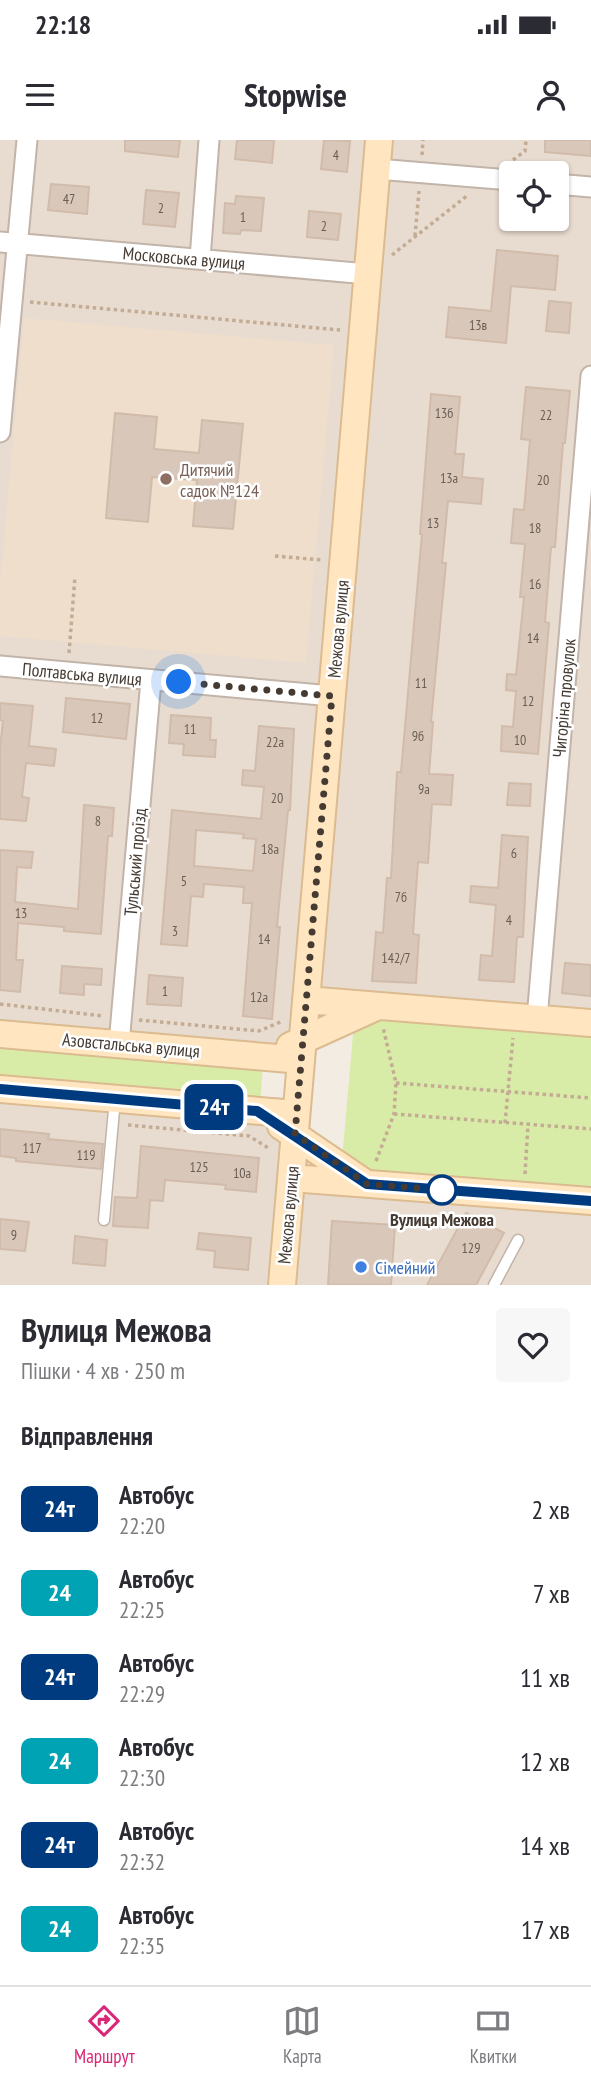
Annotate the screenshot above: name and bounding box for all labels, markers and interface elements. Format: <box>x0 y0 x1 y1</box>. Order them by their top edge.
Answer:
text: 22:18 <box>35 8 91 41</box>
text: Stopwise <box>244 74 347 116</box>
icon: menu <box>21 76 59 114</box>
icon: person <box>532 76 570 114</box>
house number: 4 <box>333 146 340 164</box>
map controls <box>499 161 569 231</box>
button: locate <box>499 161 569 231</box>
house number: 47 <box>63 190 75 208</box>
house number: 2 <box>158 199 164 217</box>
house number: 1 <box>240 208 246 226</box>
house number: 2 <box>321 217 327 235</box>
street label: Московська вулиця <box>122 241 246 275</box>
house number: 13в <box>469 316 487 334</box>
house number: 13б <box>435 404 453 422</box>
house number: 22 <box>540 406 552 424</box>
place label: Дитячий садок №124 <box>180 458 259 502</box>
house number: 13а <box>440 469 458 487</box>
marker: Дитячий садок №124 <box>158 471 174 487</box>
house number: 20 <box>537 471 549 489</box>
house number: 13 <box>427 514 439 532</box>
house number: 18 <box>529 519 541 537</box>
house number: 16 <box>529 575 541 593</box>
street label: Межова вулиця <box>322 579 354 679</box>
house number: 14 <box>527 629 540 647</box>
street label: Чигоріна провулок <box>547 638 581 758</box>
street label: Полтавська вулиця <box>21 657 143 691</box>
your location <box>161 664 196 699</box>
house number: 11 <box>415 674 427 692</box>
house number: 12 <box>522 692 534 710</box>
house number: 12 <box>91 709 103 727</box>
house number: 11 <box>184 720 196 738</box>
house number: 9б <box>412 727 424 745</box>
house number: 10 <box>514 731 526 749</box>
house number: 22а <box>266 733 284 751</box>
house number: 9а <box>418 780 430 798</box>
house number: 20 <box>271 789 283 807</box>
street label: Тульський проїзд <box>119 807 151 917</box>
house number: 8 <box>95 812 101 830</box>
house number: 18а <box>261 840 279 858</box>
house number: 6 <box>511 844 517 862</box>
house number: 5 <box>181 872 187 890</box>
house number: 7б <box>395 888 407 906</box>
house number: 13 <box>15 904 27 922</box>
house number: 4 <box>506 911 513 929</box>
house number: 3 <box>172 922 178 940</box>
house number: 14 <box>258 930 271 948</box>
house number: 142/7 <box>381 949 411 967</box>
house number: 1 <box>162 982 168 1000</box>
house number: 12а <box>250 988 268 1006</box>
street label: Азовстальська вулиця <box>61 1028 201 1062</box>
line badge: 24т <box>174 1084 254 1130</box>
text: 24т <box>198 1091 230 1122</box>
house number: 117 <box>23 1139 41 1157</box>
house number: 119 <box>77 1146 95 1164</box>
house number: 125 <box>190 1158 208 1176</box>
house number: 10а <box>233 1164 251 1182</box>
street label: Межова вулиця <box>272 1165 304 1265</box>
marker: Вулиця Межова <box>427 1175 457 1205</box>
place label: Вулиця Межова <box>390 1208 494 1231</box>
house number: 9 <box>11 1226 17 1244</box>
house number: 129 <box>462 1239 480 1257</box>
place label: Сімейний <box>375 1256 436 1279</box>
marker: Сімейний <box>353 1259 369 1275</box>
text: Вулиця Межова <box>21 1308 212 1351</box>
button: heart <box>496 1308 570 1382</box>
text: Пішки · 4 хв · 250 m <box>21 1356 185 1385</box>
text: Відправлення <box>21 1419 153 1452</box>
text: Автобус <box>119 1478 194 1511</box>
text: 24т <box>44 1493 75 1524</box>
text: 2 хв <box>532 1493 570 1526</box>
text: 22:20 <box>119 1511 165 1540</box>
text: Автобус <box>119 1562 194 1595</box>
text: 24 <box>48 1577 71 1608</box>
text: 7 хв <box>533 1577 570 1610</box>
text: 22:25 <box>119 1595 165 1624</box>
text: Автобус <box>119 1646 194 1679</box>
text: 24т <box>44 1661 75 1692</box>
text: 11 хв <box>520 1661 570 1694</box>
text: 22:29 <box>119 1679 165 1708</box>
text: Автобус <box>119 1730 194 1763</box>
text: 24 <box>48 1745 71 1776</box>
text: 12 хв <box>520 1745 570 1778</box>
text: 22:30 <box>119 1763 165 1792</box>
text: Автобус <box>119 1814 194 1847</box>
text: 24т <box>44 1829 75 1860</box>
text: 14 хв <box>520 1829 570 1862</box>
text: 22:32 <box>119 1847 165 1876</box>
text: Автобус <box>119 1898 194 1931</box>
text: 24 <box>48 1913 71 1944</box>
text: 17 хв <box>521 1913 570 1946</box>
text: 22:35 <box>119 1931 165 1960</box>
tab: Маршрут <box>74 2002 135 2068</box>
tab: Карта <box>283 2002 322 2068</box>
tab: Квитки <box>470 2002 517 2068</box>

